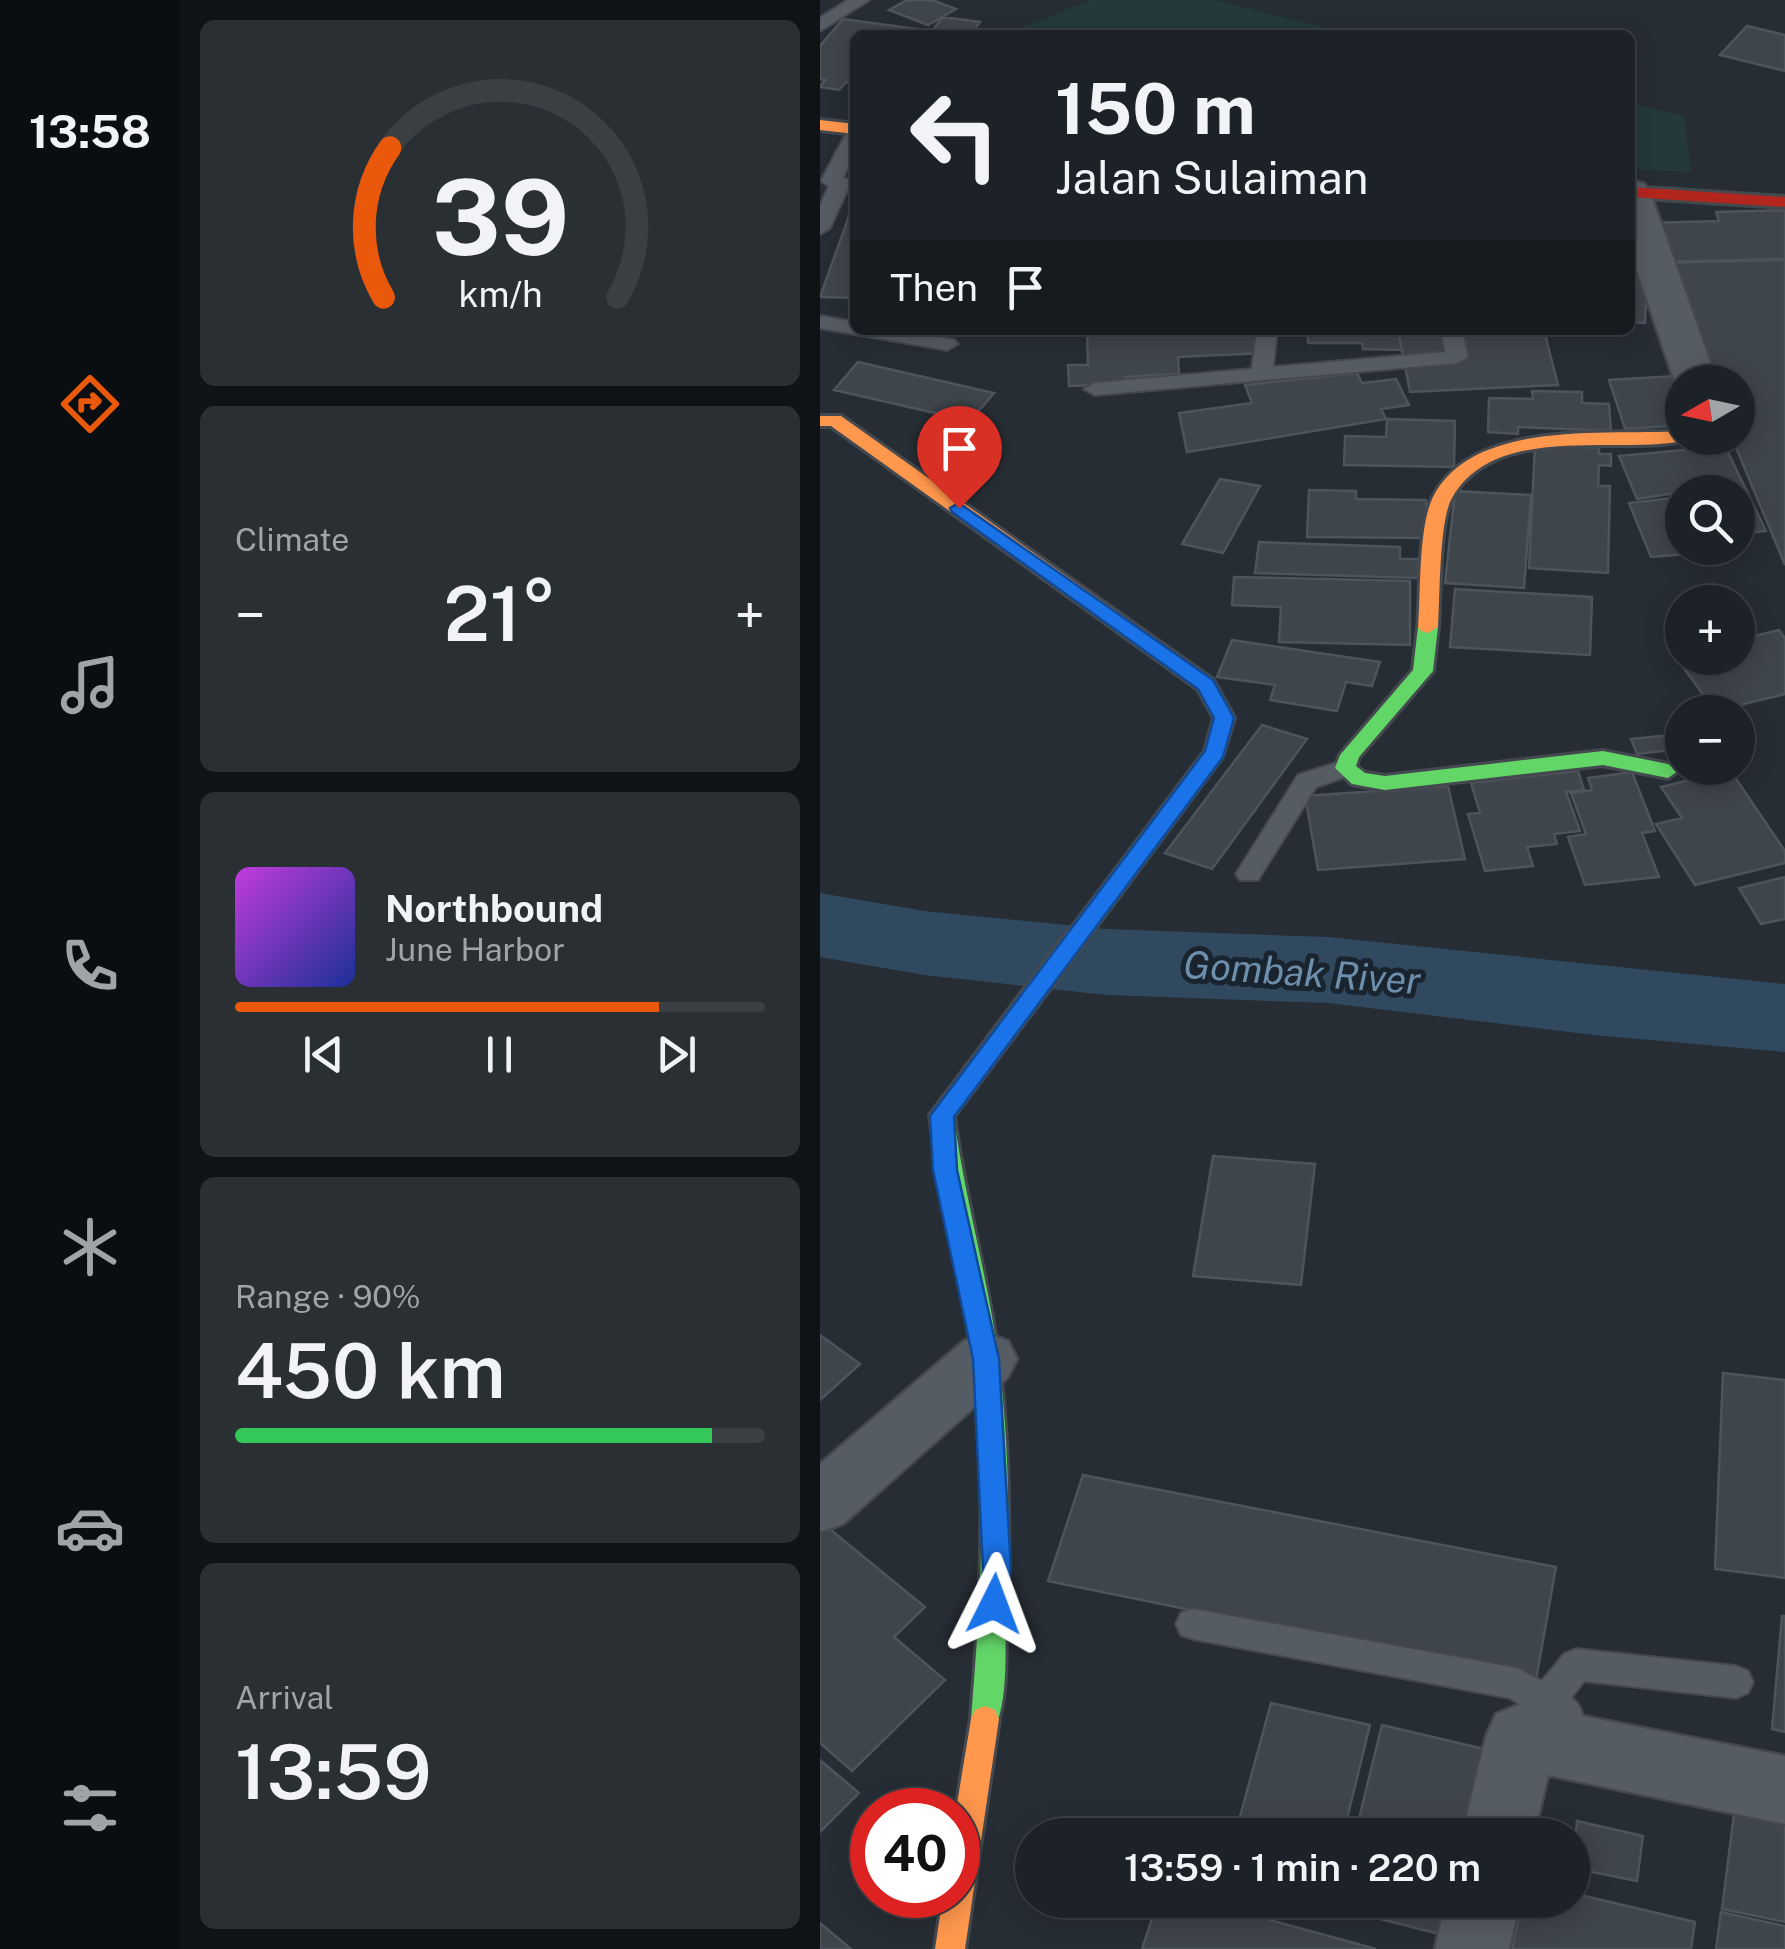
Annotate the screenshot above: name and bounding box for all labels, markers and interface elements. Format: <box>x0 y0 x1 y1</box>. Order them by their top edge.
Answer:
text: 150 m <box>1055 67 1256 150</box>
icon: left <box>890 70 1020 200</box>
text: 13:58 <box>29 105 151 158</box>
text: Jalan Sulaiman <box>1055 151 1369 204</box>
text: 39 <box>431 156 569 278</box>
icon: arrive <box>998 260 1053 315</box>
text: Then <box>890 265 978 310</box>
text: km/h <box>458 273 542 315</box>
north arrow <box>1665 365 1755 455</box>
map controls <box>1665 365 1755 785</box>
icon: directions <box>55 369 125 439</box>
pin <box>917 406 1002 509</box>
icon: arrive <box>932 421 987 476</box>
button: search <box>1665 475 1755 565</box>
text: Climate <box>235 521 349 558</box>
text: 21° <box>444 570 556 658</box>
text: − <box>235 583 266 647</box>
text: + <box>735 583 765 647</box>
button: + <box>1665 585 1755 675</box>
icon: music <box>55 650 125 720</box>
button: − <box>1665 695 1755 785</box>
text: Northbound <box>385 886 603 931</box>
icon: phone <box>55 931 125 1001</box>
text: June Harbor <box>385 931 565 968</box>
water label: Gombak River <box>1182 942 1423 1003</box>
icon: previous <box>296 1027 351 1082</box>
icon: pause <box>472 1027 527 1082</box>
icon: next <box>649 1027 704 1082</box>
icon: climate <box>55 1212 125 1282</box>
text: Range · 90% <box>235 1278 421 1315</box>
text: 450 km <box>235 1327 506 1415</box>
icon: car <box>55 1493 125 1563</box>
position arrow <box>942 1552 1046 1656</box>
text: Arrival <box>235 1679 334 1716</box>
text: 13:59 <box>235 1728 431 1816</box>
icon: filters <box>55 1773 125 1843</box>
speed limit sign: 40 <box>850 1788 980 1918</box>
text: 13:59 · 1 min · 220 m <box>1124 1845 1481 1890</box>

